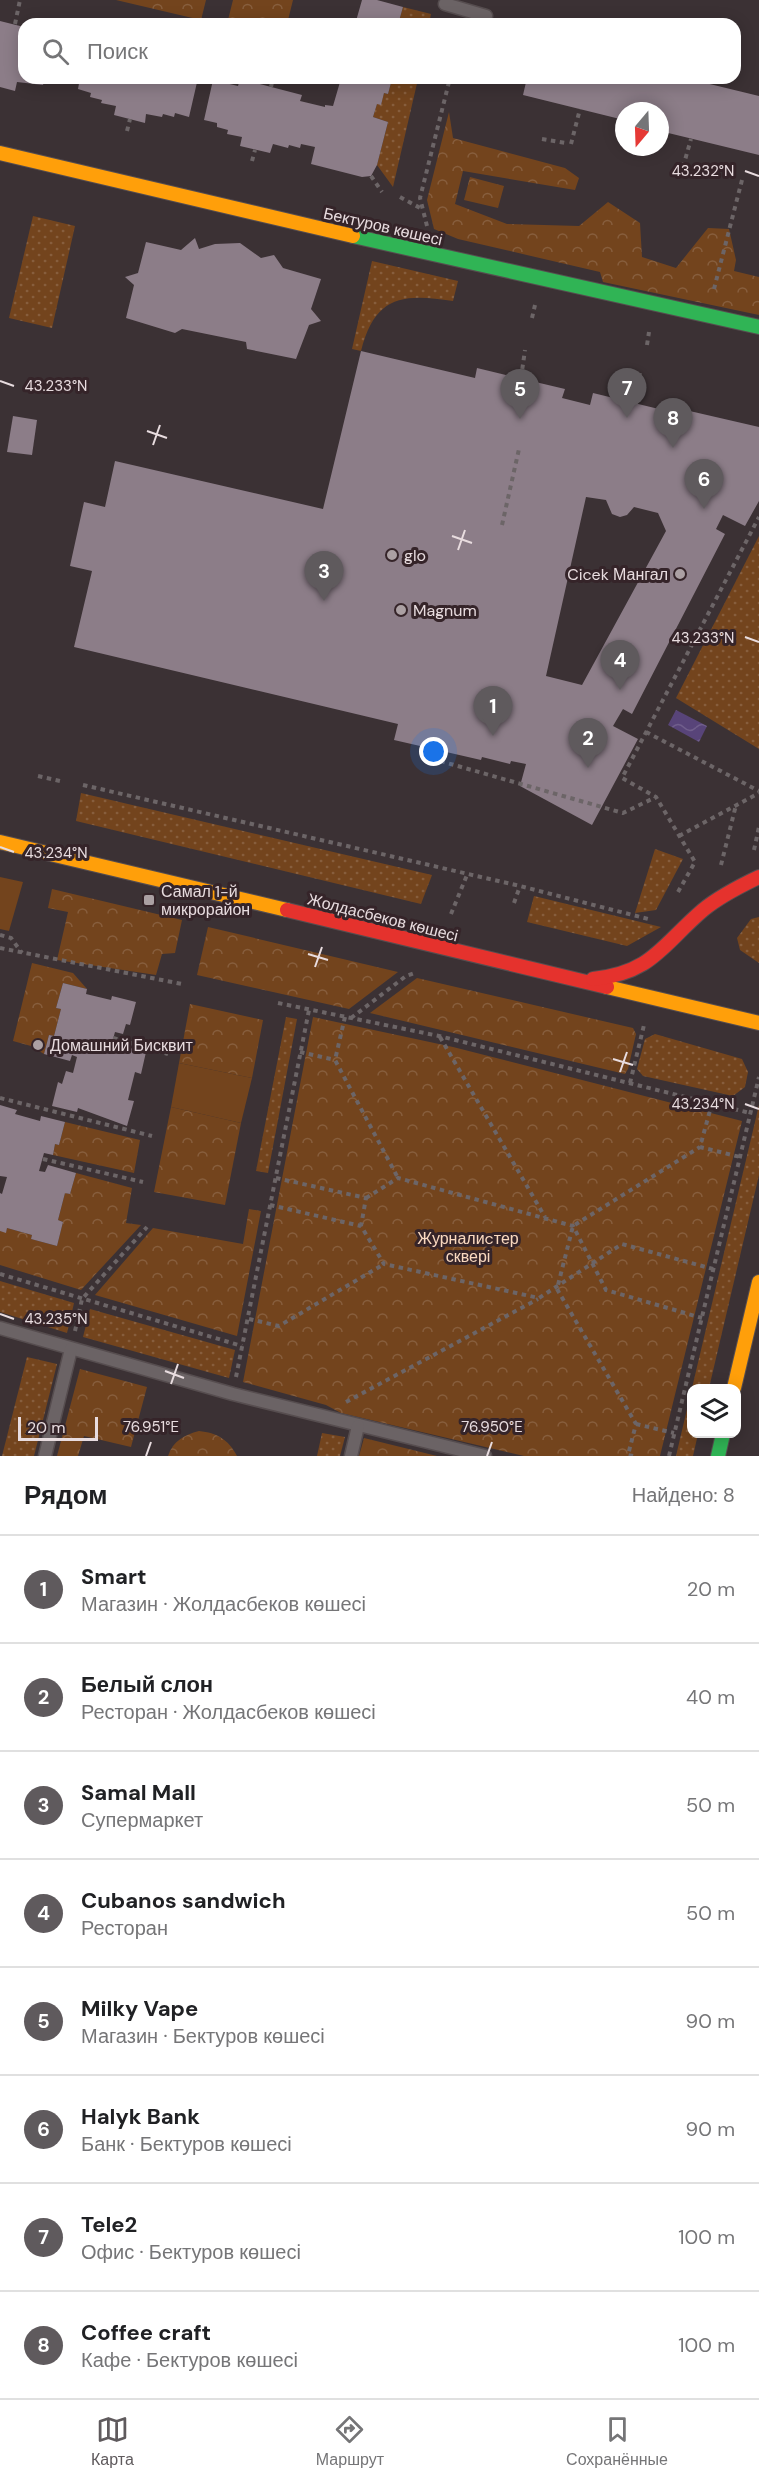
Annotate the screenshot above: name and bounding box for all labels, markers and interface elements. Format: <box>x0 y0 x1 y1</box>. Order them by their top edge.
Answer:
search box <box>18 18 741 84</box>
icon: search <box>39 35 72 68</box>
text: Поиск <box>87 37 148 66</box>
north arrow <box>615 102 669 156</box>
text: 43.232°N <box>672 161 734 181</box>
street label: Бектуров көшесі <box>321 203 445 250</box>
pin: 7 <box>608 368 646 418</box>
pin: 5 <box>500 370 540 419</box>
text: 43.233°N <box>25 376 87 396</box>
pin: 8 <box>654 398 692 448</box>
pin: 6 <box>684 460 724 509</box>
place label: glo <box>404 545 426 566</box>
marker: glo <box>385 548 399 562</box>
pin: 3 <box>304 552 344 601</box>
place label: Cicek Мангал <box>567 564 668 585</box>
marker: Cicek Мангал <box>673 567 687 581</box>
place label: Magnum <box>413 600 477 621</box>
marker: Magnum <box>394 603 408 617</box>
text: 43.233°N <box>672 628 734 648</box>
pin: 4 <box>600 640 640 690</box>
pin: 1 <box>474 686 512 736</box>
pin: 2 <box>568 718 608 768</box>
your location <box>419 737 448 766</box>
text: 43.234°N <box>24 843 88 863</box>
place label: Самал 1-й микрорайон <box>161 881 250 920</box>
street label: Жолдасбеков көшесі <box>305 889 460 946</box>
marker: Самал 1-й микрорайон <box>142 893 156 907</box>
place label: Домашний Бисквит <box>50 1035 193 1056</box>
marker: Домашний Бисквит <box>31 1038 45 1052</box>
text: 43.234°N <box>671 1094 735 1114</box>
park label: Журналиcтер сквері <box>417 1228 519 1267</box>
text: 43.235°N <box>24 1309 88 1329</box>
map controls <box>687 1384 741 1438</box>
button: layers <box>687 1384 741 1438</box>
scale bar <box>18 1414 98 1442</box>
text: 20 m <box>27 1417 66 1438</box>
text: 76.951°E <box>123 1417 179 1437</box>
text: 76.950°E <box>461 1417 523 1437</box>
text: Рядом <box>24 1478 107 1512</box>
text: Найдено: 8 <box>632 1482 735 1508</box>
text: Smart <box>81 1562 146 1591</box>
text: 1 <box>40 1576 47 1602</box>
text: 20 m <box>687 1576 735 1602</box>
text: Магазин · Жолдасбеков көшесі <box>81 1591 366 1617</box>
text: Белый слон <box>81 1670 213 1699</box>
text: 2 <box>38 1684 49 1710</box>
text: 40 m <box>686 1684 735 1710</box>
text: Ресторан · Жолдасбеков көшесі <box>81 1699 376 1725</box>
text: Samal Mall <box>81 1778 196 1807</box>
text: 3 <box>37 1792 50 1818</box>
text: 50 m <box>686 1792 735 1818</box>
text: Супермаркет <box>81 1807 203 1833</box>
text: Cubanos sandwich <box>81 1886 286 1915</box>
text: 4 <box>37 1900 50 1926</box>
text: 50 m <box>686 1900 735 1926</box>
text: Ресторан <box>81 1915 168 1941</box>
text: Milky Vape <box>81 1994 198 2023</box>
text: 5 <box>37 2008 50 2034</box>
text: 90 m <box>686 2008 735 2034</box>
text: Магазин · Бектуров көшесі <box>81 2023 325 2049</box>
text: Halyk Bank <box>81 2102 200 2131</box>
text: 6 <box>37 2116 50 2142</box>
text: 90 m <box>686 2116 735 2142</box>
text: Банк · Бектуров көшесі <box>81 2131 292 2157</box>
text: Tele2 <box>81 2210 137 2239</box>
text: 7 <box>38 2224 49 2250</box>
text: 100 m <box>678 2224 735 2250</box>
text: Офис · Бектуров көшесі <box>81 2239 301 2265</box>
text: Coffee craft <box>81 2318 211 2347</box>
text: 8 <box>37 2332 50 2358</box>
text: 100 m <box>678 2332 735 2358</box>
text: Кафе · Бектуров көшесі <box>81 2347 298 2373</box>
tab: Карта <box>91 2413 134 2470</box>
tab: Маршрут <box>316 2413 384 2470</box>
tab: Сохранённые <box>566 2413 668 2470</box>

